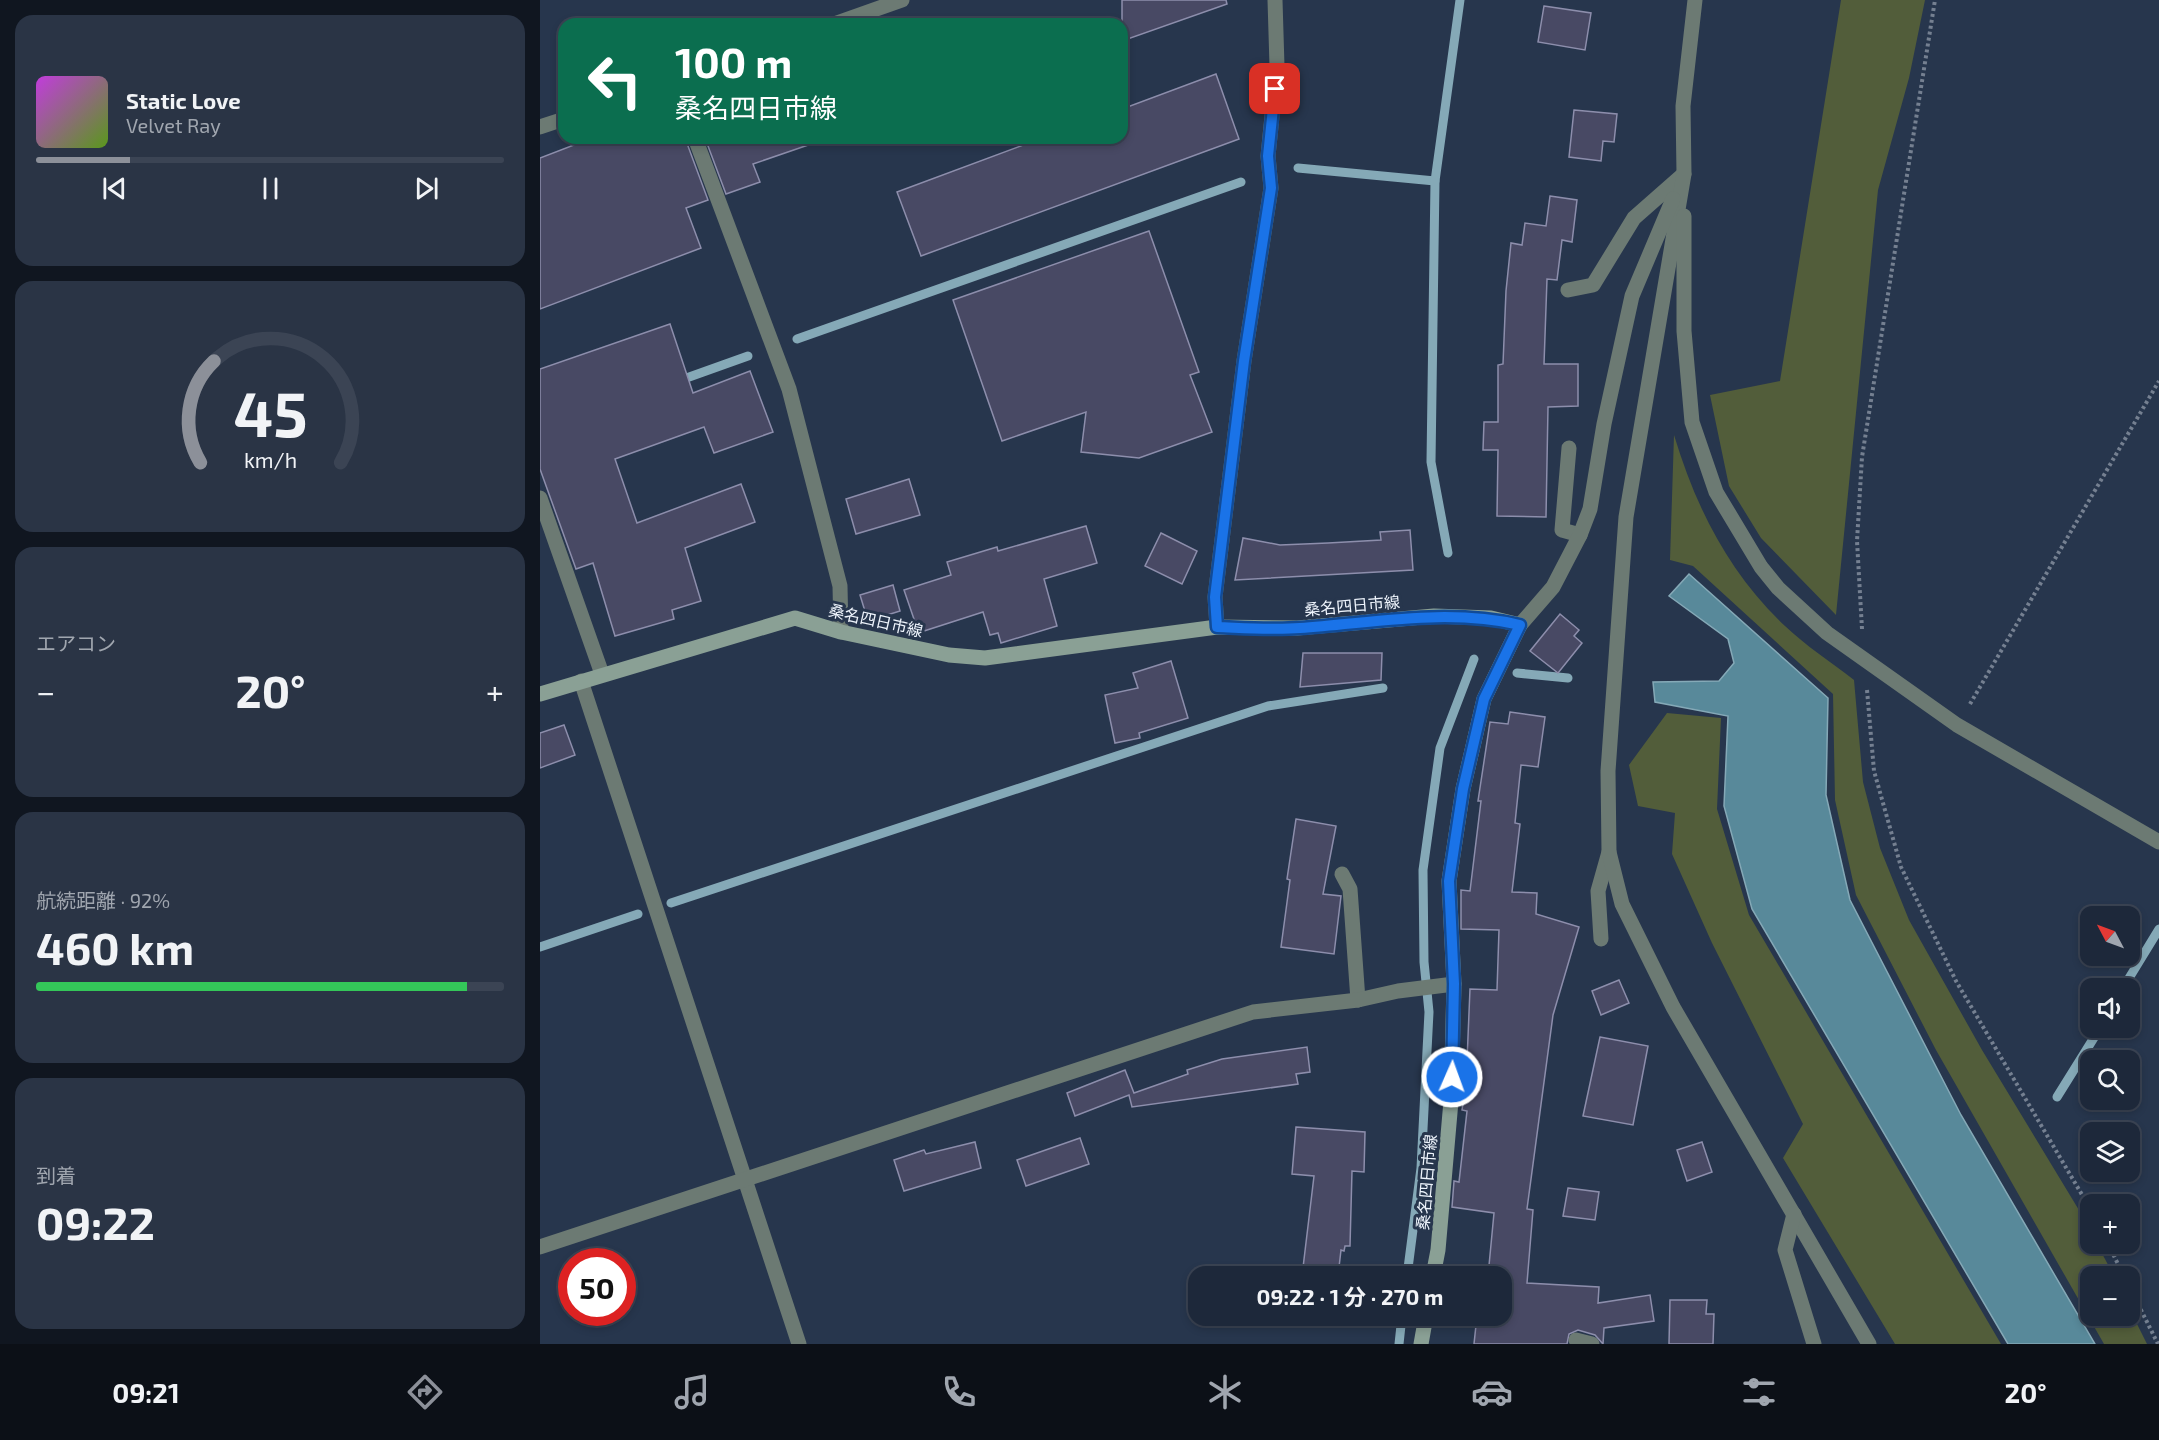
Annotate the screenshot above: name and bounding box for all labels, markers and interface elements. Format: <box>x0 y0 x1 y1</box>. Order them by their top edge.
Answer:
text: 100 m <box>675 36 792 86</box>
icon: left <box>576 42 654 120</box>
pin <box>1249 63 1300 114</box>
icon: arrive <box>1258 72 1291 105</box>
text: Static Love <box>126 87 241 113</box>
text: 桑名四日市線 <box>675 91 837 123</box>
text: Velvet Ray <box>126 113 221 137</box>
icon: previous <box>98 172 131 205</box>
icon: pause <box>254 172 287 205</box>
icon: next <box>410 172 443 205</box>
text: 45 <box>233 375 307 450</box>
text: km/h <box>243 448 297 473</box>
street label: 桑名四日市線 <box>1303 591 1401 619</box>
street label: 桑名四日市線 <box>827 600 925 640</box>
text: エアコン <box>36 631 116 655</box>
text: 20° <box>236 663 306 717</box>
text: − <box>36 671 55 711</box>
text: + <box>486 671 504 711</box>
text: 航続距離 · 92% <box>36 888 170 912</box>
north arrow <box>2080 906 2140 966</box>
map controls <box>2080 906 2140 1326</box>
text: 460 km <box>36 920 194 974</box>
button: sound <box>2080 978 2140 1038</box>
position arrow <box>1420 1045 1484 1109</box>
button: search <box>2080 1050 2140 1110</box>
button: layers <box>2080 1122 2140 1182</box>
street label: 桑名四日市線 <box>1412 1133 1440 1231</box>
text: 到着 <box>36 1163 76 1187</box>
button: + <box>2080 1194 2140 1254</box>
text: 09:22 <box>36 1195 155 1249</box>
speed limit sign: 50 <box>558 1248 636 1326</box>
button: − <box>2080 1266 2140 1326</box>
text: 09:22 · 1 分 · 270 m <box>1257 1283 1443 1309</box>
icon: directions <box>404 1371 446 1413</box>
icon: music <box>671 1371 713 1413</box>
icon: phone <box>938 1371 980 1413</box>
icon: climate <box>1204 1371 1246 1413</box>
icon: car <box>1471 1371 1513 1413</box>
icon: filters <box>1738 1371 1780 1413</box>
text: 09:21 <box>112 1376 180 1408</box>
text: 20° <box>2005 1376 2047 1408</box>

